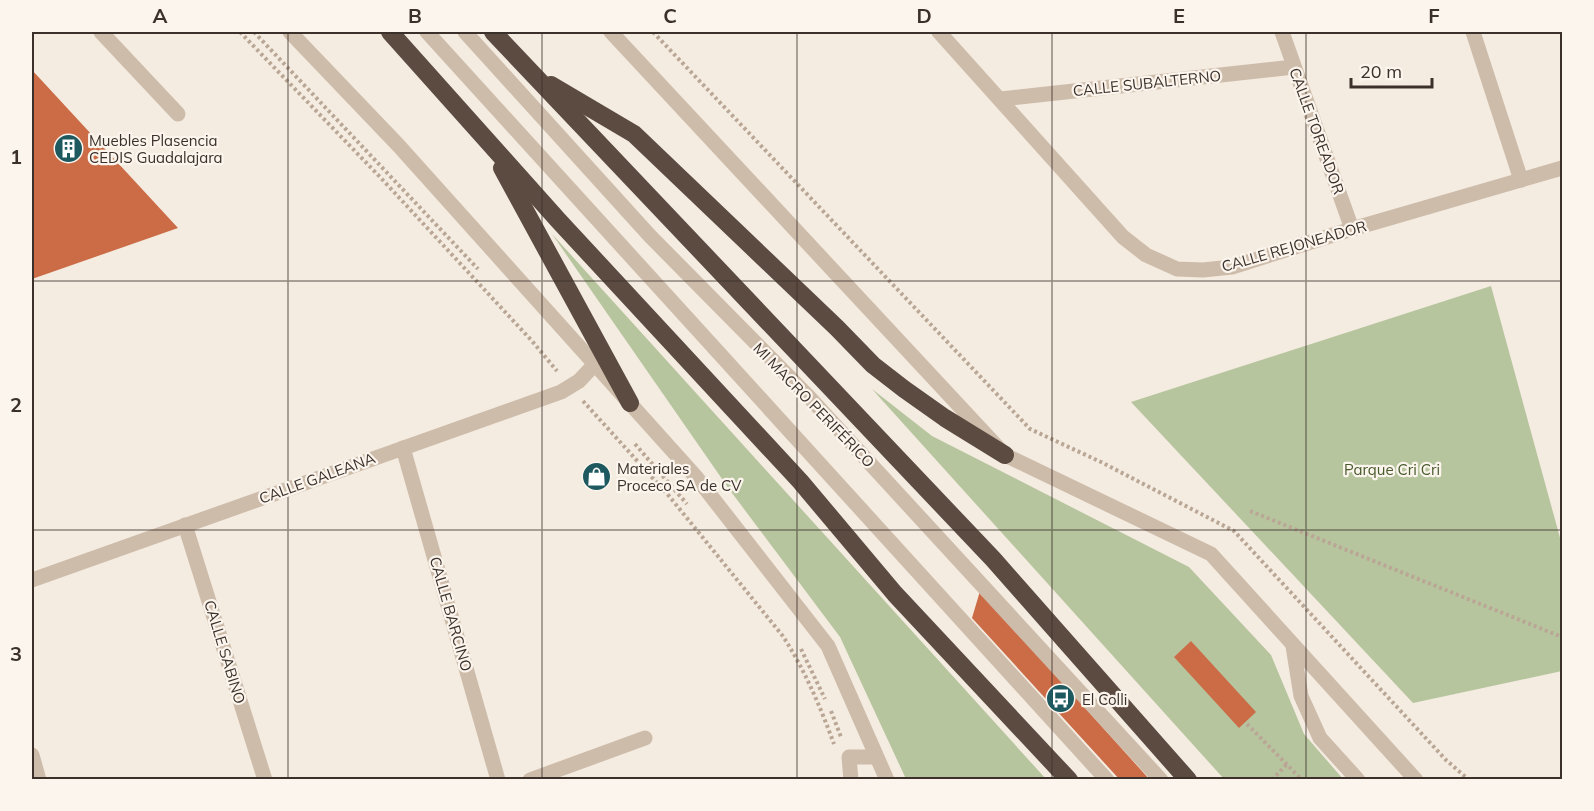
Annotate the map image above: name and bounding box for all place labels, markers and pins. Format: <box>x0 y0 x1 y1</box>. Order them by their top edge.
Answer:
place label: Muebles Plasencia CEDIS Guadalajara <box>89 131 223 167</box>
building icon: Muebles Plasencia CEDIS Guadalajara <box>52 133 84 165</box>
place label: Materiales Proceco SA de CV <box>617 459 742 495</box>
shop icon: Materiales Proceco SA de CV <box>580 461 612 493</box>
bus stop icon: El Colli <box>1045 683 1077 715</box>
place label: El Colli <box>1082 690 1127 709</box>

